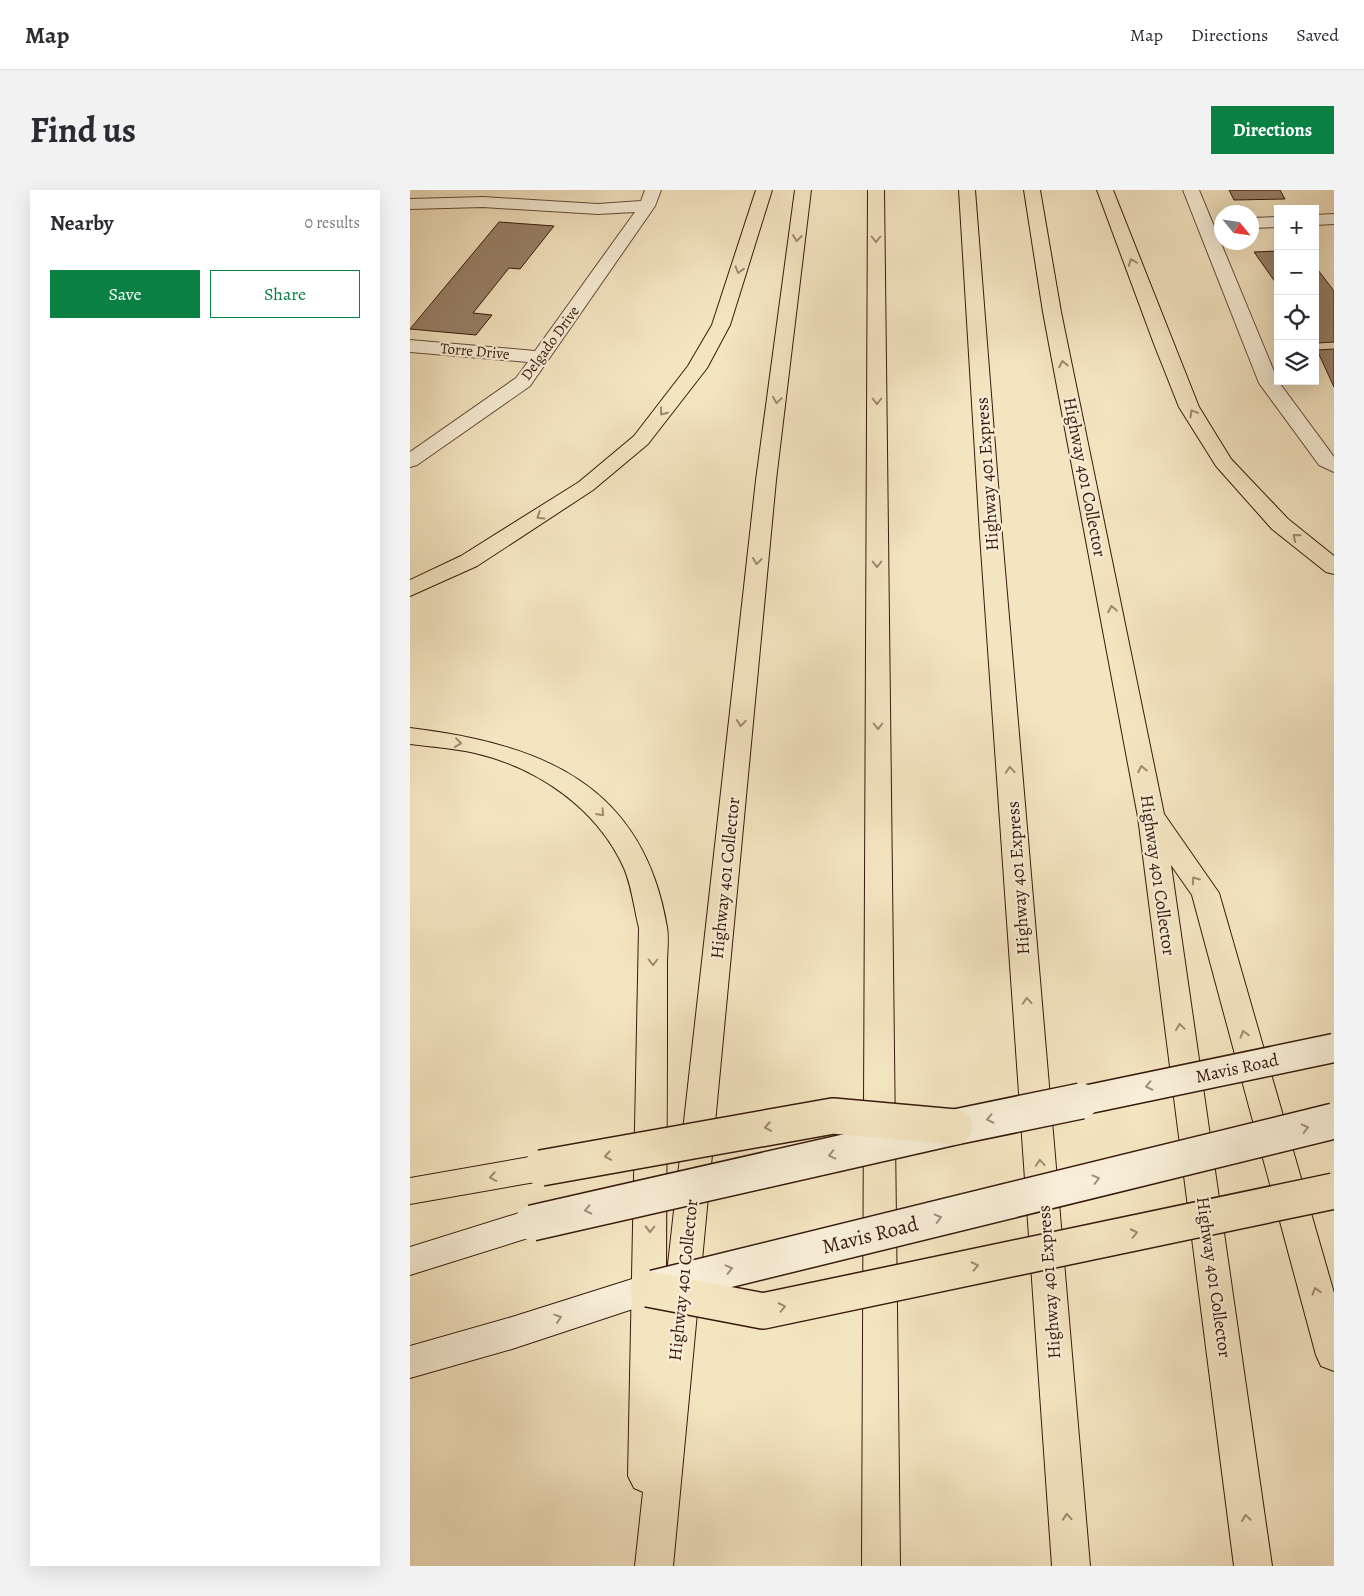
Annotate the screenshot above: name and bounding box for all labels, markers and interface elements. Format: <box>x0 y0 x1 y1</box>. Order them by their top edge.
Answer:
text: Map <box>25 19 69 51</box>
text: Map <box>1130 23 1163 47</box>
text: Directions <box>1191 23 1268 47</box>
text: Saved <box>1296 23 1339 47</box>
text: Find us <box>30 106 136 154</box>
button: Directions <box>1211 106 1334 154</box>
north arrow <box>1214 205 1259 250</box>
map controls <box>1274 205 1319 385</box>
button: + <box>1274 205 1319 250</box>
text: Nearby <box>50 209 113 237</box>
text: 0 results <box>304 212 360 234</box>
one-way arrow <box>792 235 803 243</box>
one-way arrow <box>871 235 881 243</box>
button: − <box>1274 250 1319 295</box>
one-way arrow <box>1128 259 1138 267</box>
one-way arrow <box>735 265 745 274</box>
button: Save <box>50 270 200 318</box>
button: Share <box>210 270 360 318</box>
button: locate <box>1274 295 1319 340</box>
street label: Delgado Drive <box>516 302 584 384</box>
street label: Torre Drive <box>440 338 511 364</box>
button: layers <box>1274 340 1319 385</box>
one-way arrow <box>1058 360 1068 368</box>
one-way arrow <box>773 395 783 404</box>
street label: Highway 401 Collector <box>1058 395 1112 559</box>
street label: Highway 401 Express <box>970 396 1004 552</box>
one-way arrow <box>872 398 882 405</box>
one-way arrow <box>660 406 669 416</box>
one-way arrow <box>1189 409 1199 418</box>
one-way arrow <box>536 509 545 519</box>
one-way arrow <box>1292 534 1302 543</box>
one-way arrow <box>752 557 763 565</box>
one-way arrow <box>872 560 882 568</box>
one-way arrow <box>1107 605 1118 613</box>
one-way arrow <box>736 719 747 727</box>
one-way arrow <box>873 722 883 730</box>
one-way arrow <box>455 737 463 748</box>
one-way arrow <box>1138 764 1148 773</box>
one-way arrow <box>1004 765 1015 773</box>
street label: Highway 401 Collector <box>1135 793 1181 957</box>
street label: Highway 401 Collector <box>705 796 745 960</box>
street label: Highway 401 Express <box>1001 800 1035 956</box>
one-way arrow <box>595 807 604 816</box>
one-way arrow <box>1192 876 1201 885</box>
one-way arrow <box>648 958 658 966</box>
one-way arrow <box>1022 997 1033 1005</box>
one-way arrow <box>1175 1023 1186 1031</box>
one-way arrow <box>1239 1029 1250 1038</box>
street label: Mavis Road <box>1193 1047 1281 1089</box>
one-way arrow <box>1145 1080 1154 1090</box>
one-way arrow <box>986 1113 995 1124</box>
one-way arrow <box>764 1122 773 1132</box>
one-way arrow <box>1300 1123 1309 1134</box>
one-way arrow <box>827 1149 836 1160</box>
one-way arrow <box>604 1151 613 1161</box>
one-way arrow <box>1035 1159 1046 1167</box>
one-way arrow <box>489 1171 497 1181</box>
one-way arrow <box>1092 1175 1100 1185</box>
street label: Highway 401 Collector <box>1191 1195 1237 1359</box>
street label: Highway 401 Collector <box>663 1198 703 1362</box>
one-way arrow <box>583 1204 592 1215</box>
street label: Highway 401 Express <box>1032 1204 1066 1360</box>
street label: Mavis Road <box>819 1209 922 1261</box>
one-way arrow <box>934 1213 943 1224</box>
one-way arrow <box>645 1226 655 1233</box>
one-way arrow <box>1130 1228 1139 1239</box>
one-way arrow <box>971 1262 980 1272</box>
one-way arrow <box>725 1265 733 1275</box>
one-way arrow <box>1312 1288 1322 1296</box>
one-way arrow <box>777 1302 786 1313</box>
one-way arrow <box>553 1314 562 1324</box>
one-way arrow <box>1062 1513 1073 1521</box>
one-way arrow <box>1242 1513 1252 1522</box>

